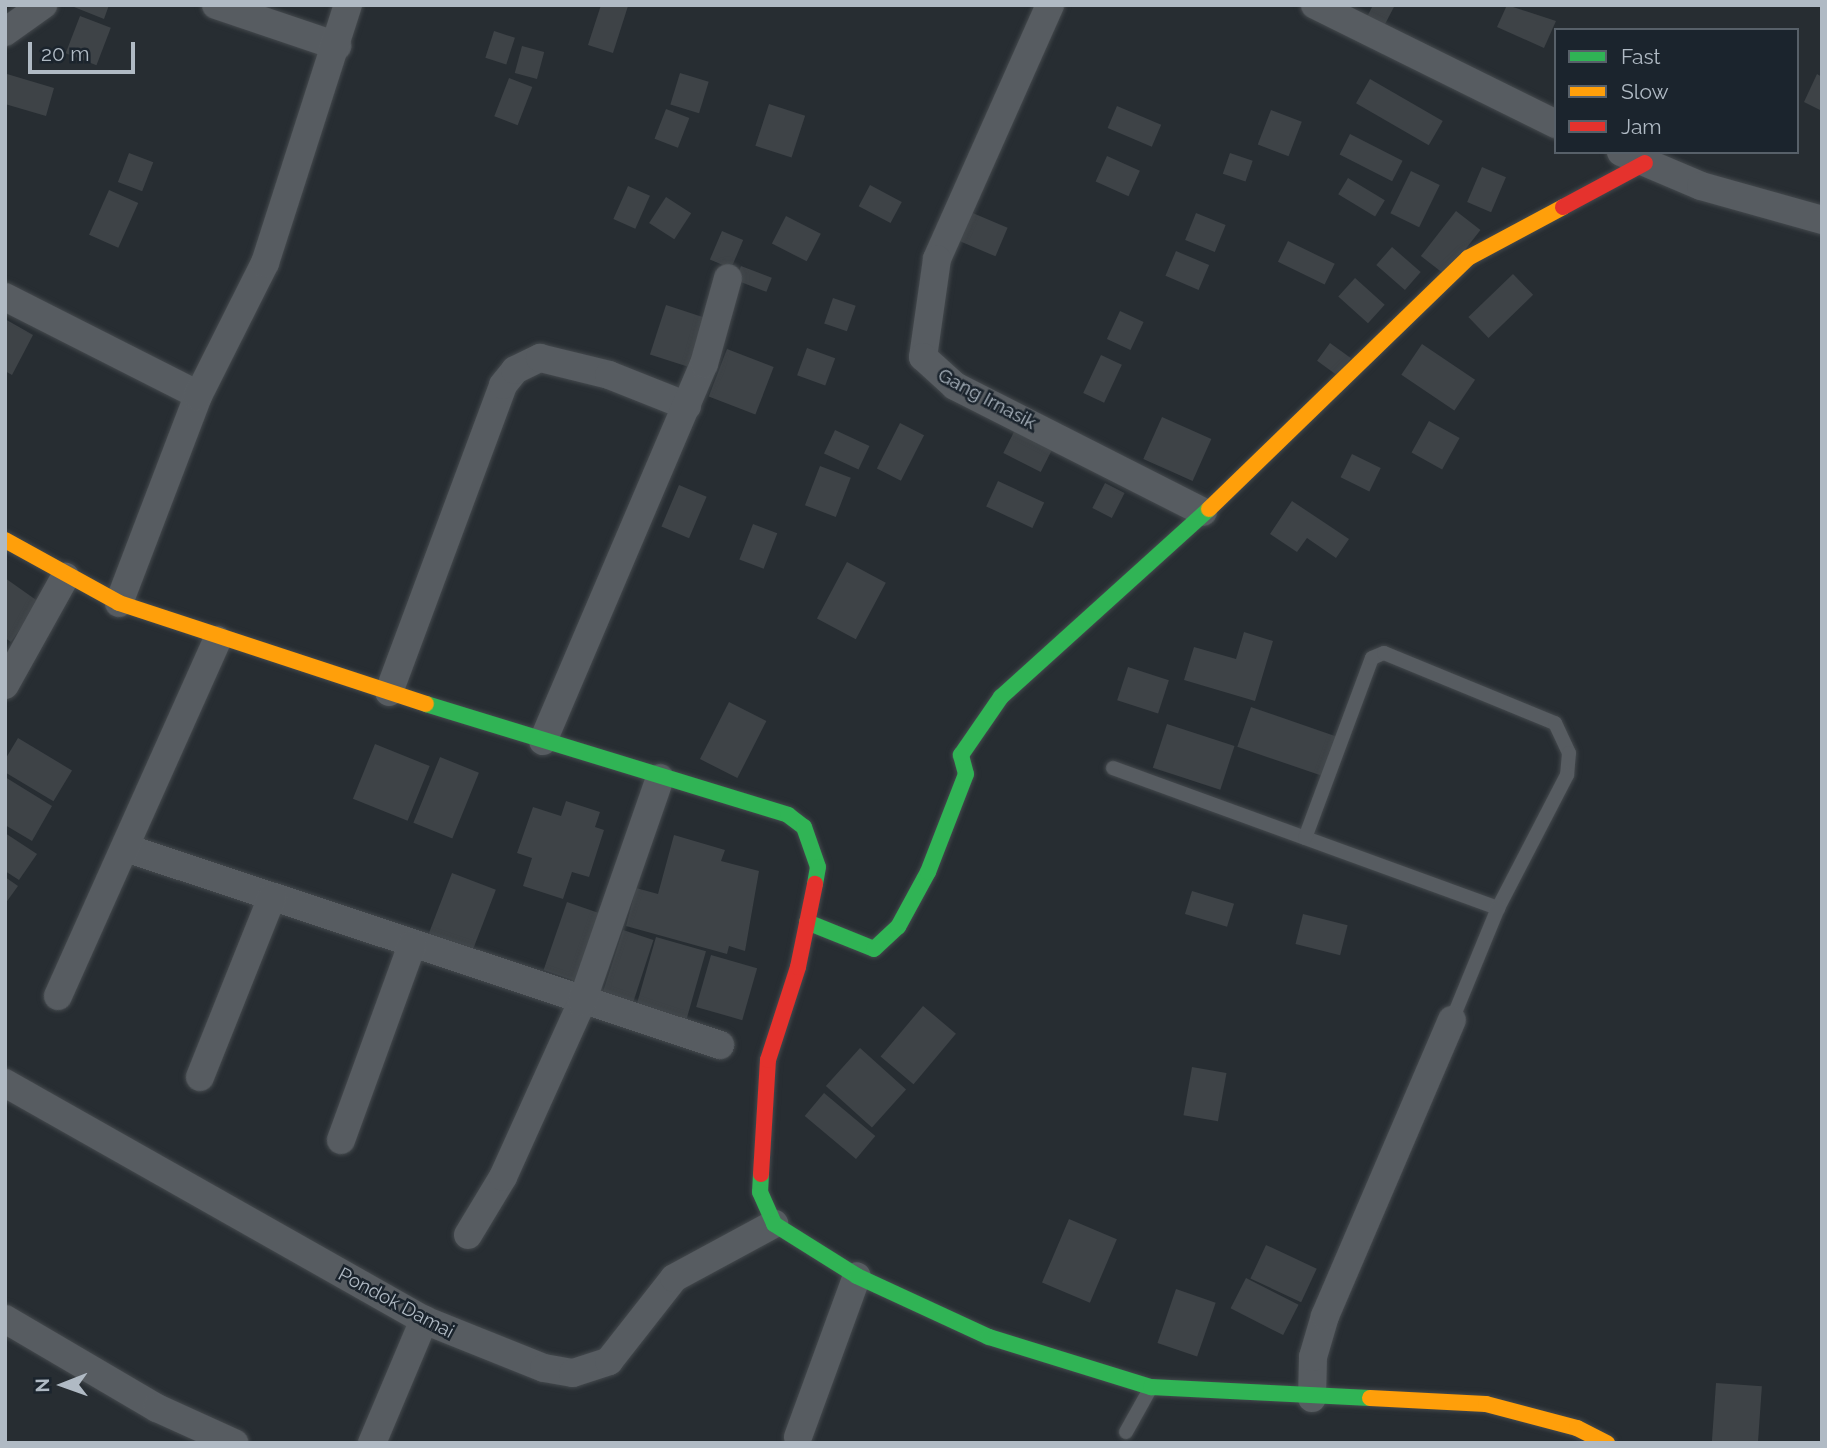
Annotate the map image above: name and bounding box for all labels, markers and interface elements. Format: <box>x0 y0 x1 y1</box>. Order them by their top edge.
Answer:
scale bar <box>32 28 138 72</box>
legend <box>1554 28 1799 154</box>
text: 20 m <box>41 41 89 66</box>
text: Fast <box>1621 44 1661 69</box>
text: Slow <box>1621 79 1669 104</box>
text: Jam <box>1621 114 1662 139</box>
street label: Gang Irnasik <box>934 364 1040 434</box>
street label: Pondok Damai <box>334 1263 458 1343</box>
north arrow <box>28 1350 98 1420</box>
text: N <box>31 1378 53 1393</box>

